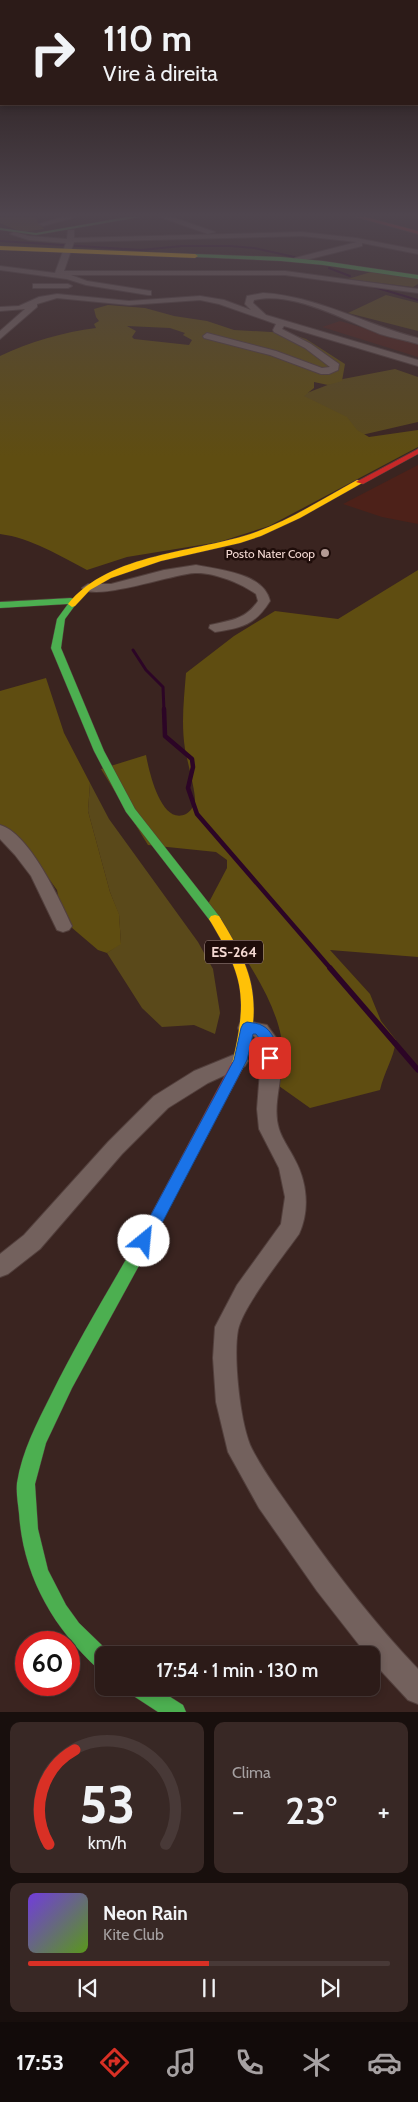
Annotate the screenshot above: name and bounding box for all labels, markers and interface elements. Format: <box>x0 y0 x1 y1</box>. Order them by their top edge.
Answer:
text: 110 m <box>103 17 192 60</box>
icon: right <box>20 20 85 85</box>
text: Vire à direita <box>103 60 218 87</box>
place label: Posto Nater Coop <box>226 546 315 561</box>
marker: Posto Nater Coop <box>319 547 331 559</box>
road number: ES-264 <box>205 940 263 964</box>
pin <box>249 1037 291 1079</box>
icon: arrive <box>256 1044 284 1072</box>
position arrow <box>117 1214 169 1266</box>
speed limit sign: 60 <box>15 1631 80 1696</box>
text: 17:54 · 1 min · 130 m <box>157 1659 318 1682</box>
text: Clima <box>232 1763 271 1782</box>
text: 53 <box>79 1773 135 1836</box>
text: 23° <box>285 1787 337 1834</box>
text: − <box>232 1794 244 1828</box>
text: + <box>378 1794 390 1828</box>
text: km/h <box>87 1832 127 1853</box>
text: Neon Rain <box>103 1902 188 1925</box>
text: Kite Club <box>103 1925 164 1944</box>
icon: previous <box>74 1974 102 2002</box>
icon: pause <box>195 1974 223 2002</box>
icon: next <box>316 1974 344 2002</box>
icon: directions <box>97 2045 132 2080</box>
icon: music <box>164 2045 199 2080</box>
icon: phone <box>232 2045 267 2080</box>
icon: climate <box>299 2045 334 2080</box>
icon: car <box>367 2045 402 2080</box>
text: 17:53 <box>16 2049 64 2076</box>

